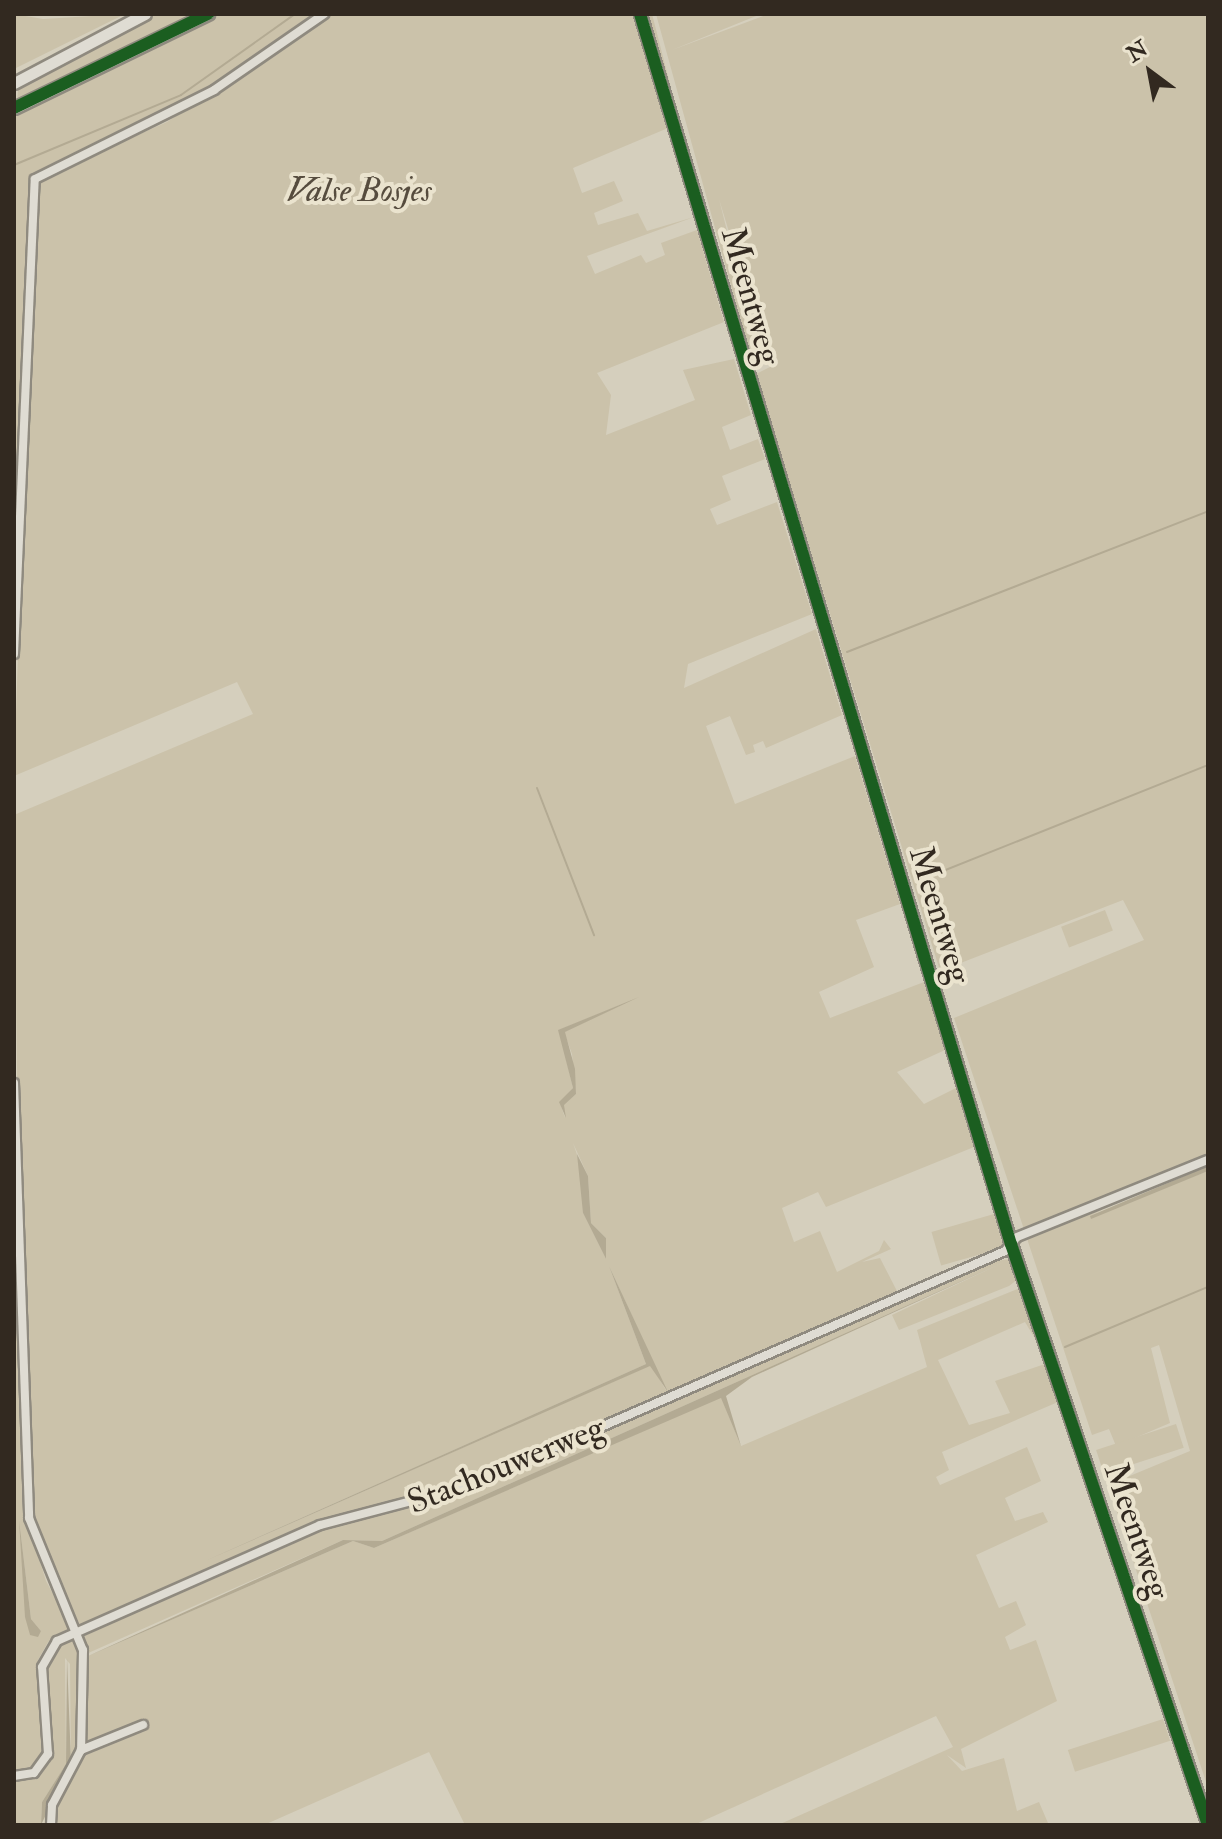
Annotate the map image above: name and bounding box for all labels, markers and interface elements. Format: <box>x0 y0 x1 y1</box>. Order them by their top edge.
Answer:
north arrow <box>1110 32 1190 112</box>
text: N <box>1122 35 1153 69</box>
park label: Valse Bosjes <box>286 171 432 211</box>
street label: Meentweg <box>712 223 790 369</box>
street label: Meentweg <box>900 842 980 988</box>
street label: Stachouwerweg <box>402 1407 610 1523</box>
street label: Meentweg <box>1095 1458 1179 1604</box>

